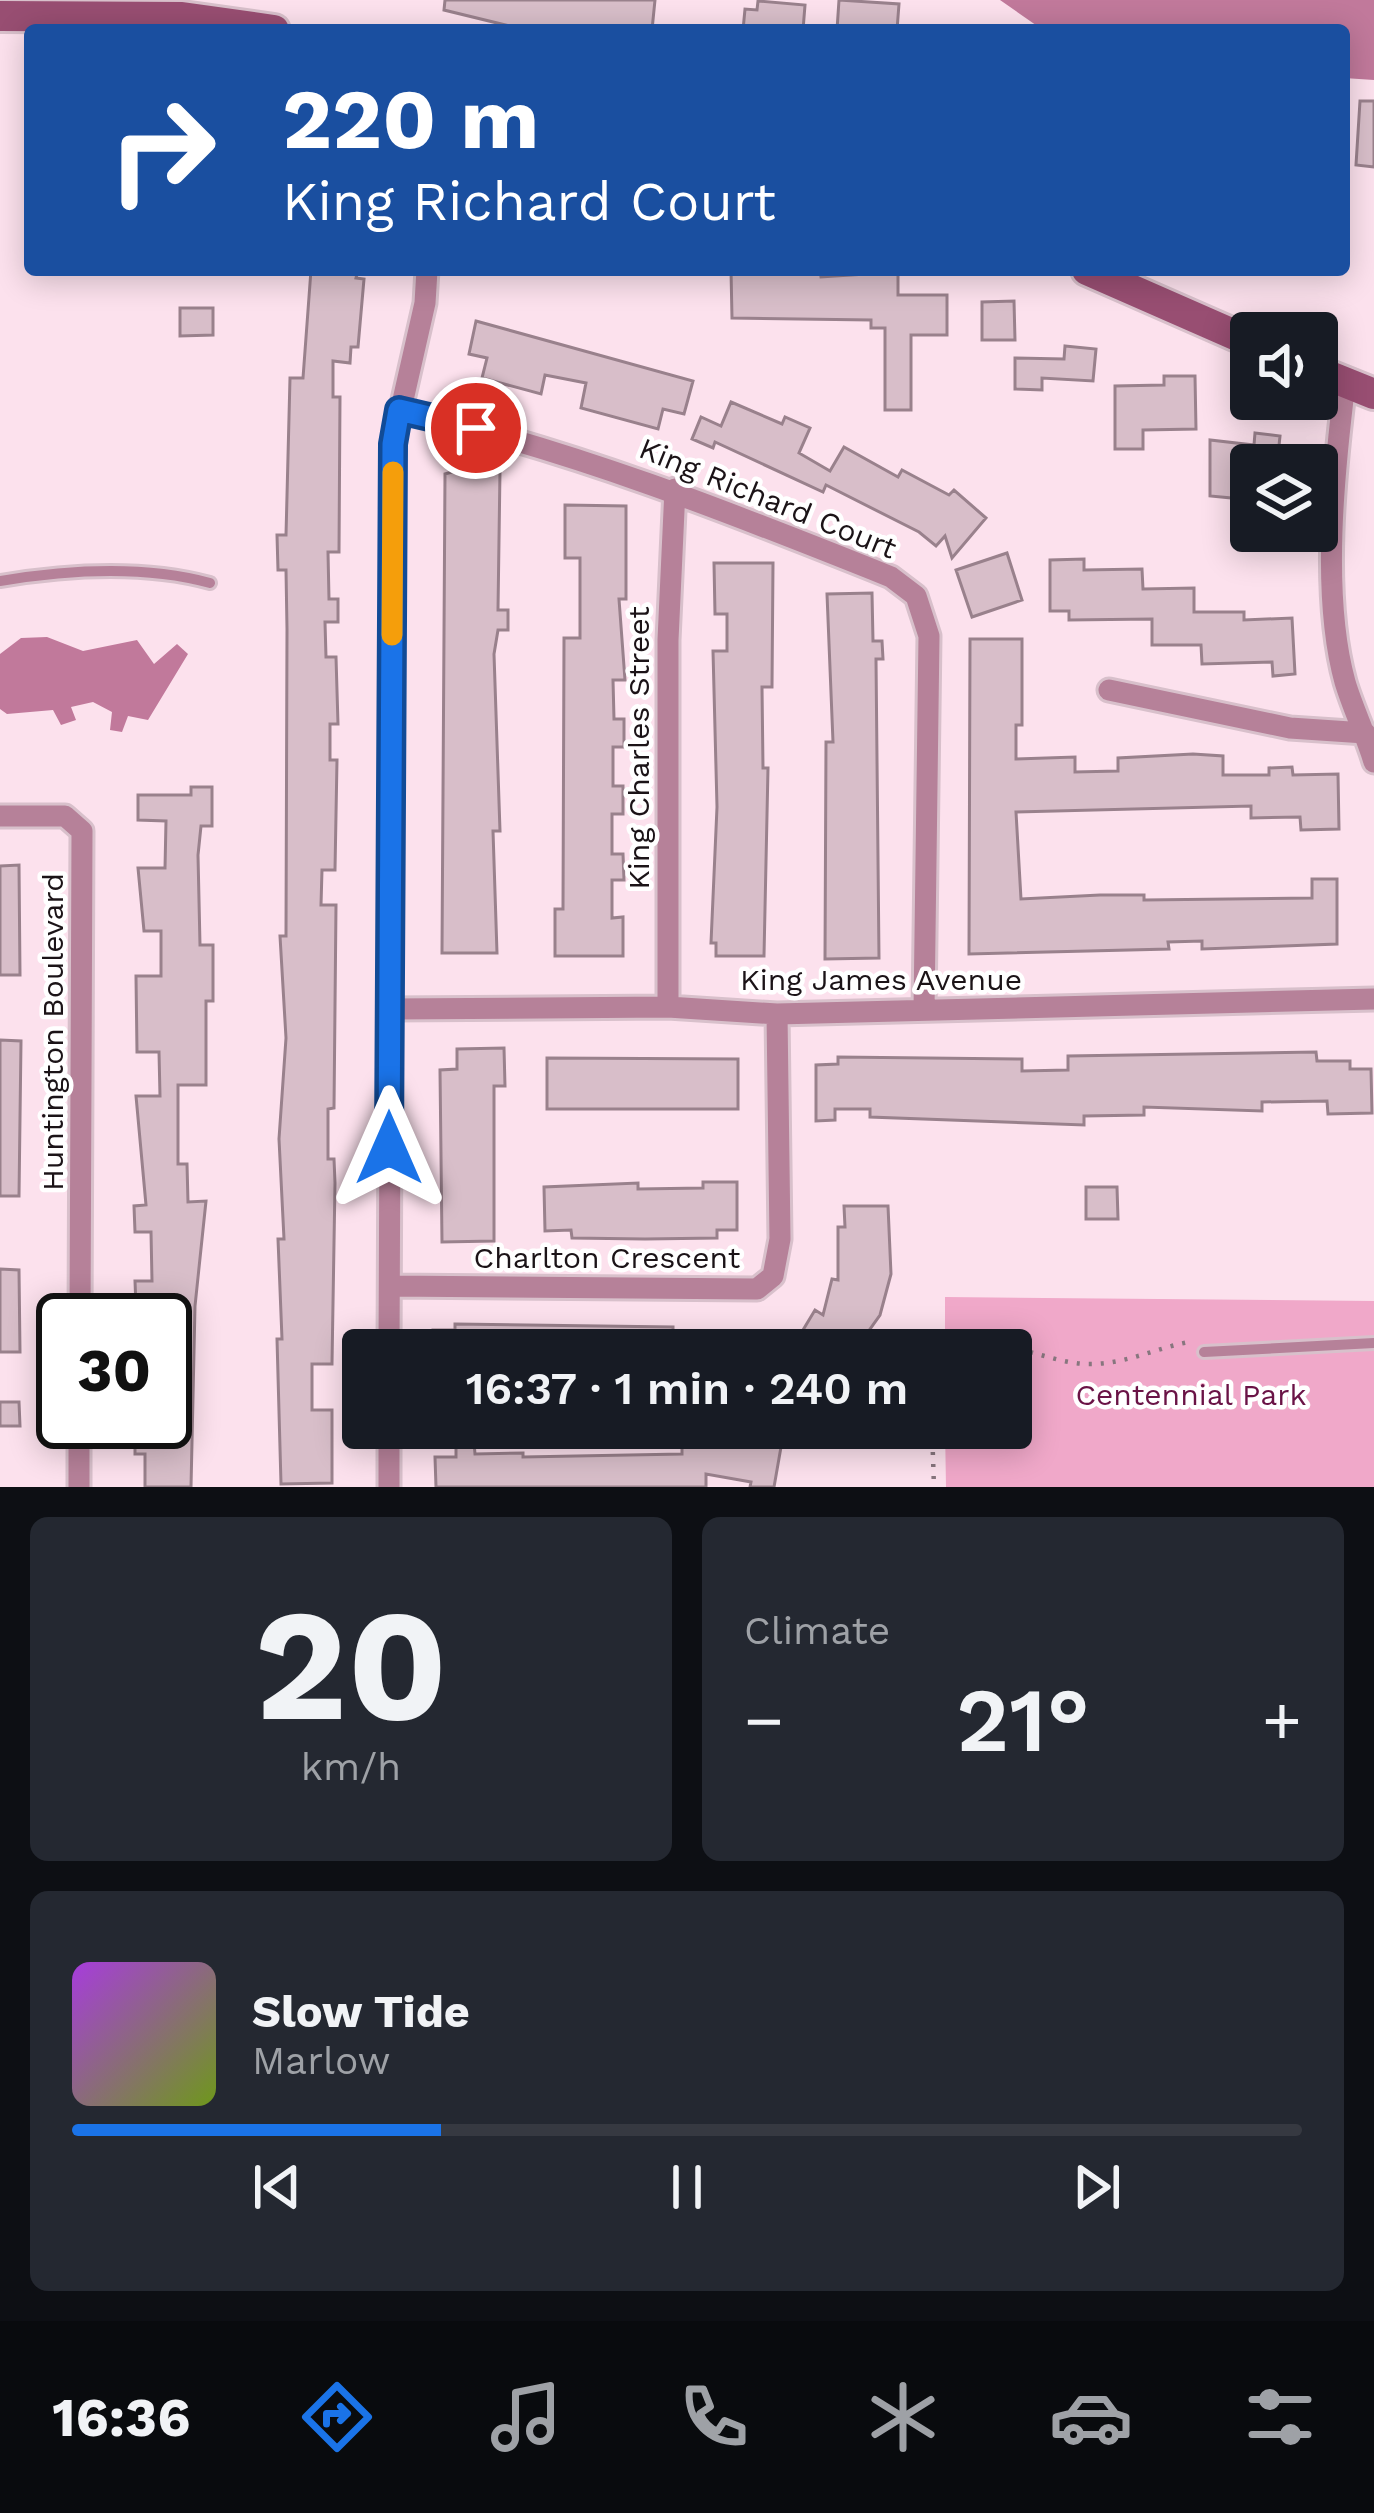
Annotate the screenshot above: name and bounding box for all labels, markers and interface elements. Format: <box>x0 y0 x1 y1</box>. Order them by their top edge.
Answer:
text: 220 m <box>282 70 539 168</box>
icon: right <box>84 72 240 228</box>
text: King Richard Court <box>282 170 776 233</box>
map controls <box>1230 312 1338 552</box>
button: sound <box>1230 312 1338 420</box>
pin <box>425 377 527 479</box>
icon: arrive <box>443 395 509 461</box>
street label: King Richard Court <box>634 430 902 566</box>
button: layers <box>1230 444 1338 552</box>
street label: King Charles Street <box>621 606 656 890</box>
street label: Huntington Boulevard <box>35 873 70 1191</box>
street label: King James Avenue <box>740 962 1022 997</box>
position arrow <box>326 1085 452 1211</box>
street label: Charlton Crescent <box>474 1240 741 1275</box>
speed limit sign: 30 <box>36 1293 192 1449</box>
text: 16:37 · 1 min · 240 m <box>466 1362 908 1415</box>
park label: Centennial Park <box>1075 1377 1307 1412</box>
text: 20 <box>254 1574 448 1757</box>
text: Climate <box>744 1608 890 1653</box>
text: 21° <box>956 1667 1090 1773</box>
text: − <box>744 1682 784 1759</box>
text: + <box>1262 1682 1302 1759</box>
text: km/h <box>301 1744 401 1789</box>
text: Slow Tide <box>252 1985 470 2038</box>
text: Marlow <box>252 2038 390 2083</box>
icon: previous <box>244 2154 310 2220</box>
icon: pause <box>654 2154 720 2220</box>
icon: next <box>1064 2154 1130 2220</box>
icon: directions <box>295 2375 379 2459</box>
icon: music <box>484 2375 568 2459</box>
icon: phone <box>672 2375 756 2459</box>
icon: climate <box>861 2375 945 2459</box>
icon: car <box>1049 2375 1133 2459</box>
icon: filters <box>1238 2375 1322 2459</box>
text: 16:36 <box>52 2386 190 2449</box>

